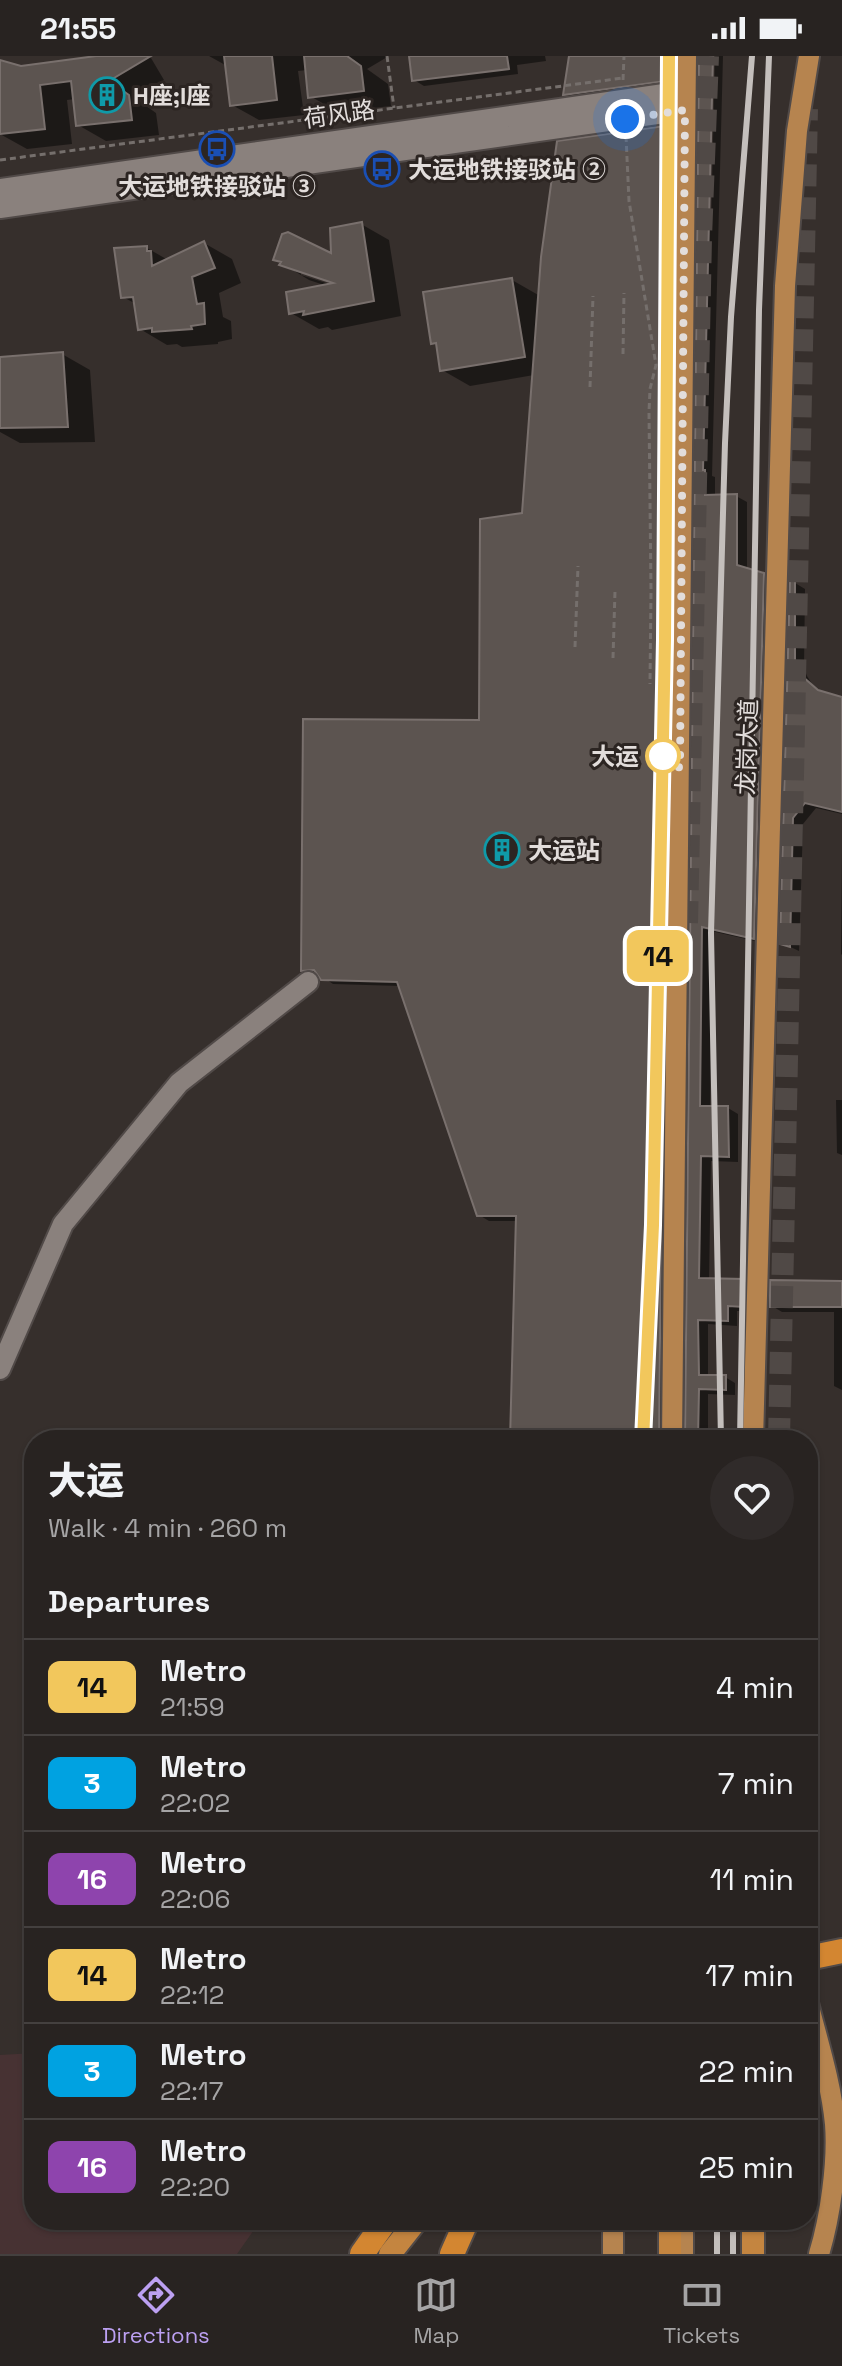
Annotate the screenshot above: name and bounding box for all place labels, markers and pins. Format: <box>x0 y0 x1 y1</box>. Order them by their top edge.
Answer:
building icon: H座;I座 <box>88 76 126 114</box>
place label: H座;I座 <box>133 80 210 111</box>
bus stop icon: 大运地铁接驳站 ③ <box>198 130 236 168</box>
bus stop icon: 大运地铁接驳站 ② <box>363 150 401 188</box>
place label: 大运地铁接驳站 ② <box>408 154 606 185</box>
place label: 大运地铁接驳站 ③ <box>118 171 316 202</box>
marker: 大运 <box>646 739 680 773</box>
place label: 大运 <box>591 741 639 772</box>
building icon: 大运站 <box>483 831 521 869</box>
place label: 大运站 <box>528 835 600 866</box>

